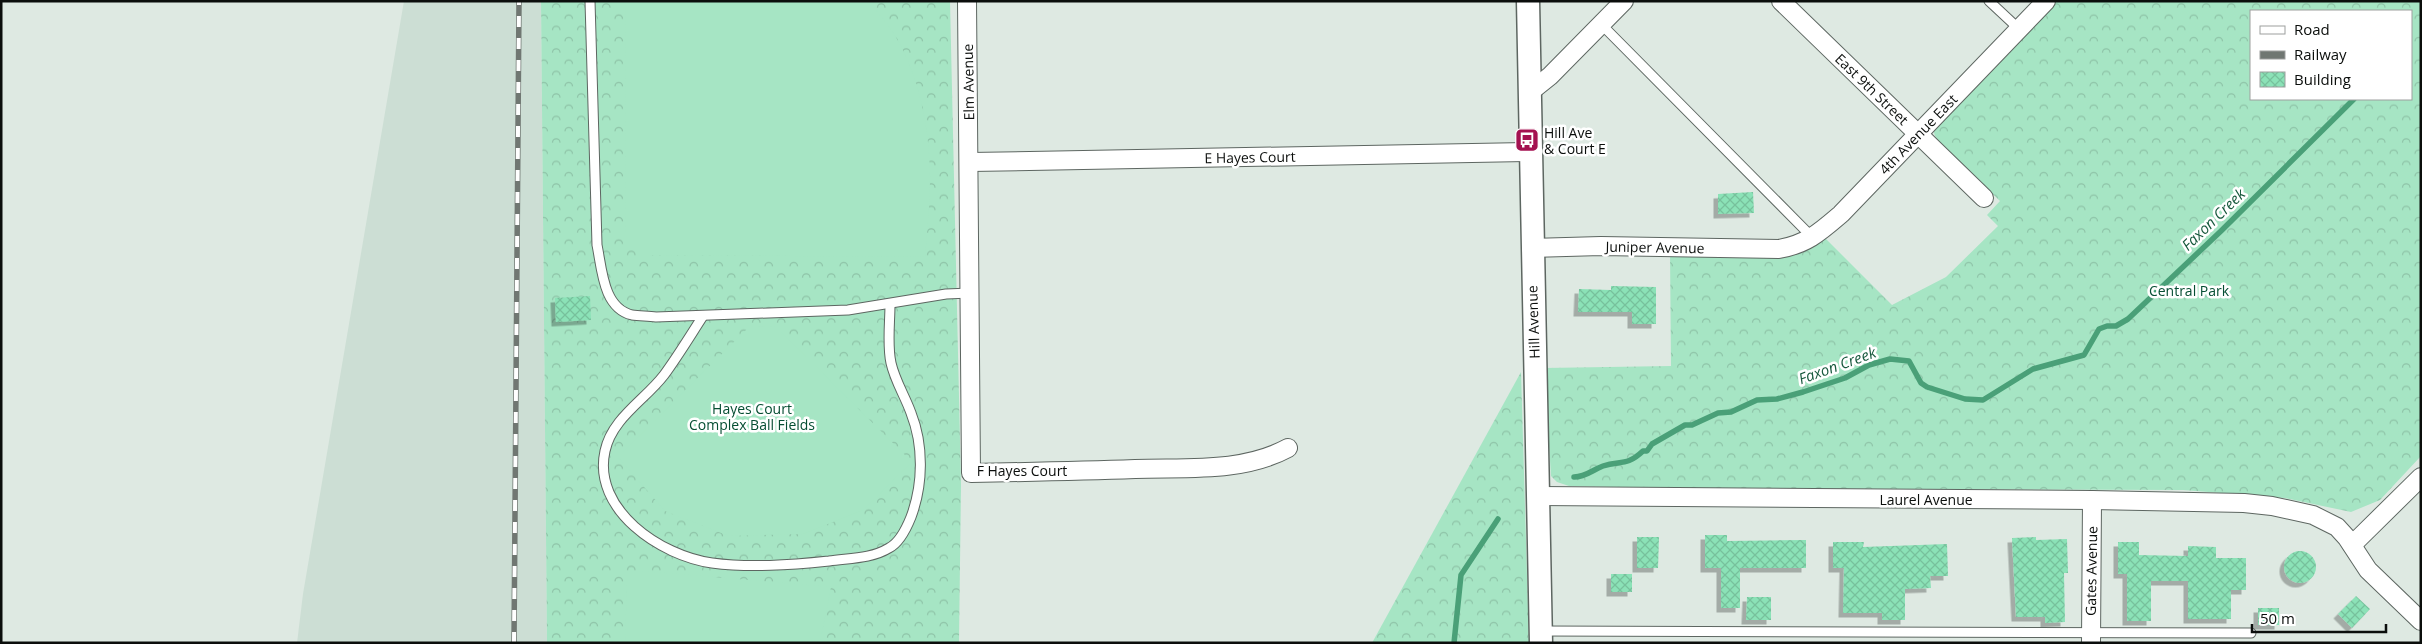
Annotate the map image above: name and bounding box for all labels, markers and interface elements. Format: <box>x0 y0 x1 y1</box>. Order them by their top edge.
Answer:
legend <box>2250 10 2412 100</box>
text: Road <box>2294 19 2330 39</box>
street label: Elm Avenue <box>958 43 978 120</box>
text: Railway <box>2294 44 2347 64</box>
street label: East 9th Street <box>1831 49 1913 129</box>
text: Building <box>2294 69 2351 89</box>
street label: 4th Avenue East <box>1875 90 1961 178</box>
place label: Hill Ave & Court E <box>1544 123 1606 158</box>
bus stop icon: Hill Ave & Court E <box>1514 127 1540 153</box>
street label: E Hayes Court <box>1204 147 1296 167</box>
water label: Faxon Creek <box>2177 183 2250 254</box>
street label: Juniper Avenue <box>1603 237 1705 257</box>
park label: Central Park <box>2149 281 2230 300</box>
street label: Hill Avenue <box>1522 285 1544 359</box>
water label: Faxon Creek <box>1796 342 1879 388</box>
park label: Hayes Court Complex Ball Fields <box>689 399 815 434</box>
street label: F Hayes Court <box>977 461 1067 480</box>
street label: Laurel Avenue <box>1879 490 1973 509</box>
street label: Gates Avenue <box>2081 526 2101 616</box>
scale bar <box>2252 602 2386 634</box>
text: 50 m <box>2260 608 2295 628</box>

